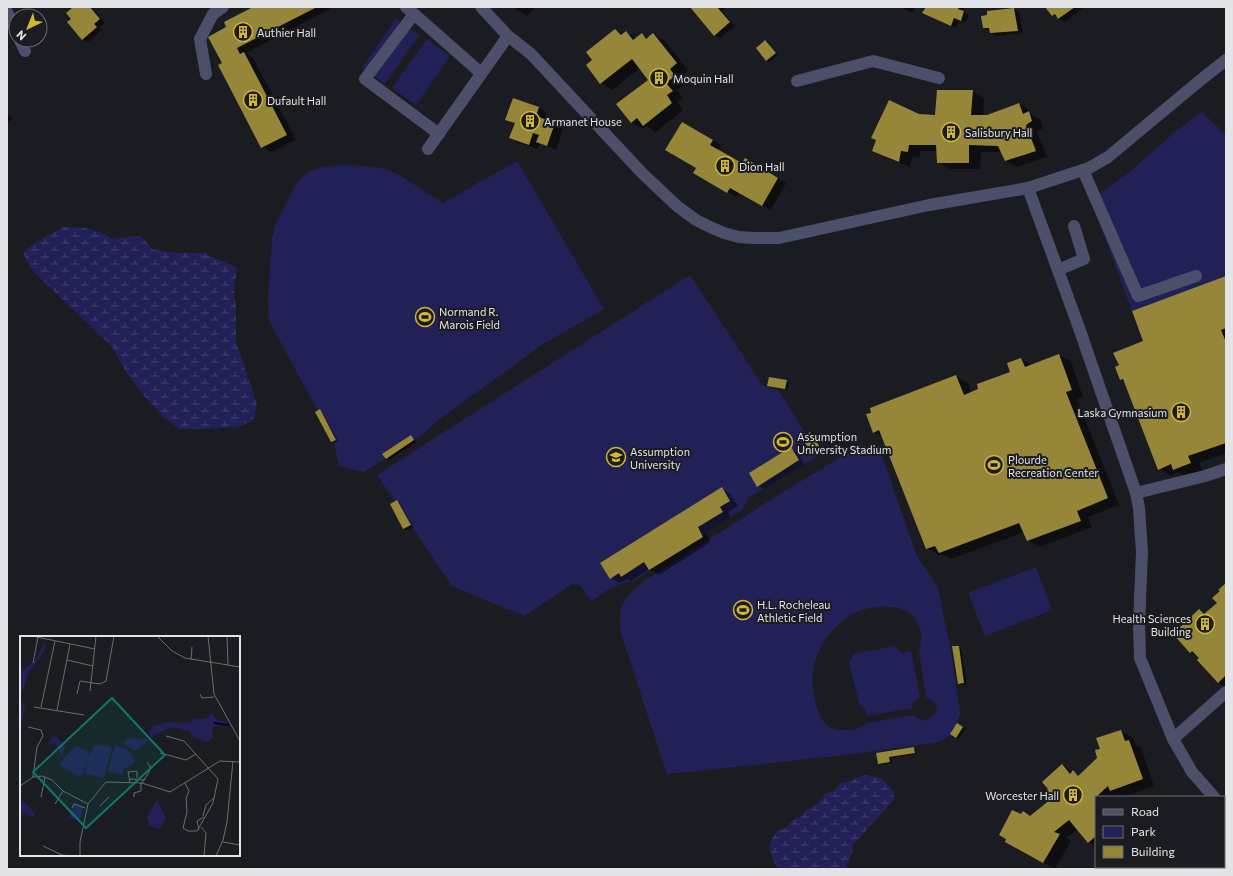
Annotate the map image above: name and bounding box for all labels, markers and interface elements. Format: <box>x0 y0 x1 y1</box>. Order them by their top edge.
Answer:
north arrow <box>8 8 48 48</box>
building icon: Authier Hall <box>232 21 254 43</box>
place label: Authier Hall <box>257 26 316 39</box>
text: N <box>13 28 28 43</box>
building icon: Moquin Hall <box>648 67 670 89</box>
place label: Moquin Hall <box>673 72 733 85</box>
building icon: Dufault Hall <box>242 89 264 111</box>
place label: Dufault Hall <box>267 94 326 107</box>
building icon: Armanet House <box>519 110 541 132</box>
place label: Armanet House <box>544 115 622 128</box>
building icon: Salisbury Hall <box>940 121 962 143</box>
place label: Salisbury Hall <box>965 126 1032 139</box>
building icon: Dion Hall <box>714 155 736 177</box>
place label: Dion Hall <box>739 160 785 173</box>
place label: Normand R. Marois Field <box>439 305 500 331</box>
sports icon: Normand R. Marois Field <box>414 306 436 328</box>
building icon: Laska Gymnasium <box>1170 401 1192 423</box>
place label: Laska Gymnasium <box>1077 406 1167 419</box>
place label: Assumption University Stadium <box>797 430 891 456</box>
sports icon: Assumption University Stadium <box>772 431 794 453</box>
place label: Assumption University <box>630 445 690 471</box>
school or university icon: Assumption University <box>605 446 627 468</box>
place label: Plourde Recreation Center <box>1008 453 1099 479</box>
sports icon: Plourde Recreation Center <box>983 454 1005 476</box>
place label: H.L. Rocheleau Athletic Field <box>757 598 830 624</box>
sports icon: H.L. Rocheleau Athletic Field <box>732 599 754 621</box>
place label: Health Sciences Building <box>1112 612 1191 638</box>
building icon: Health Sciences Building <box>1194 613 1216 635</box>
inset map <box>20 636 240 856</box>
building icon: Worcester Hall <box>1062 784 1084 806</box>
place label: Worcester Hall <box>985 789 1059 802</box>
legend <box>1095 796 1225 868</box>
text: Road <box>1131 804 1159 818</box>
text: Park <box>1131 824 1157 838</box>
text: Building <box>1131 844 1175 858</box>

